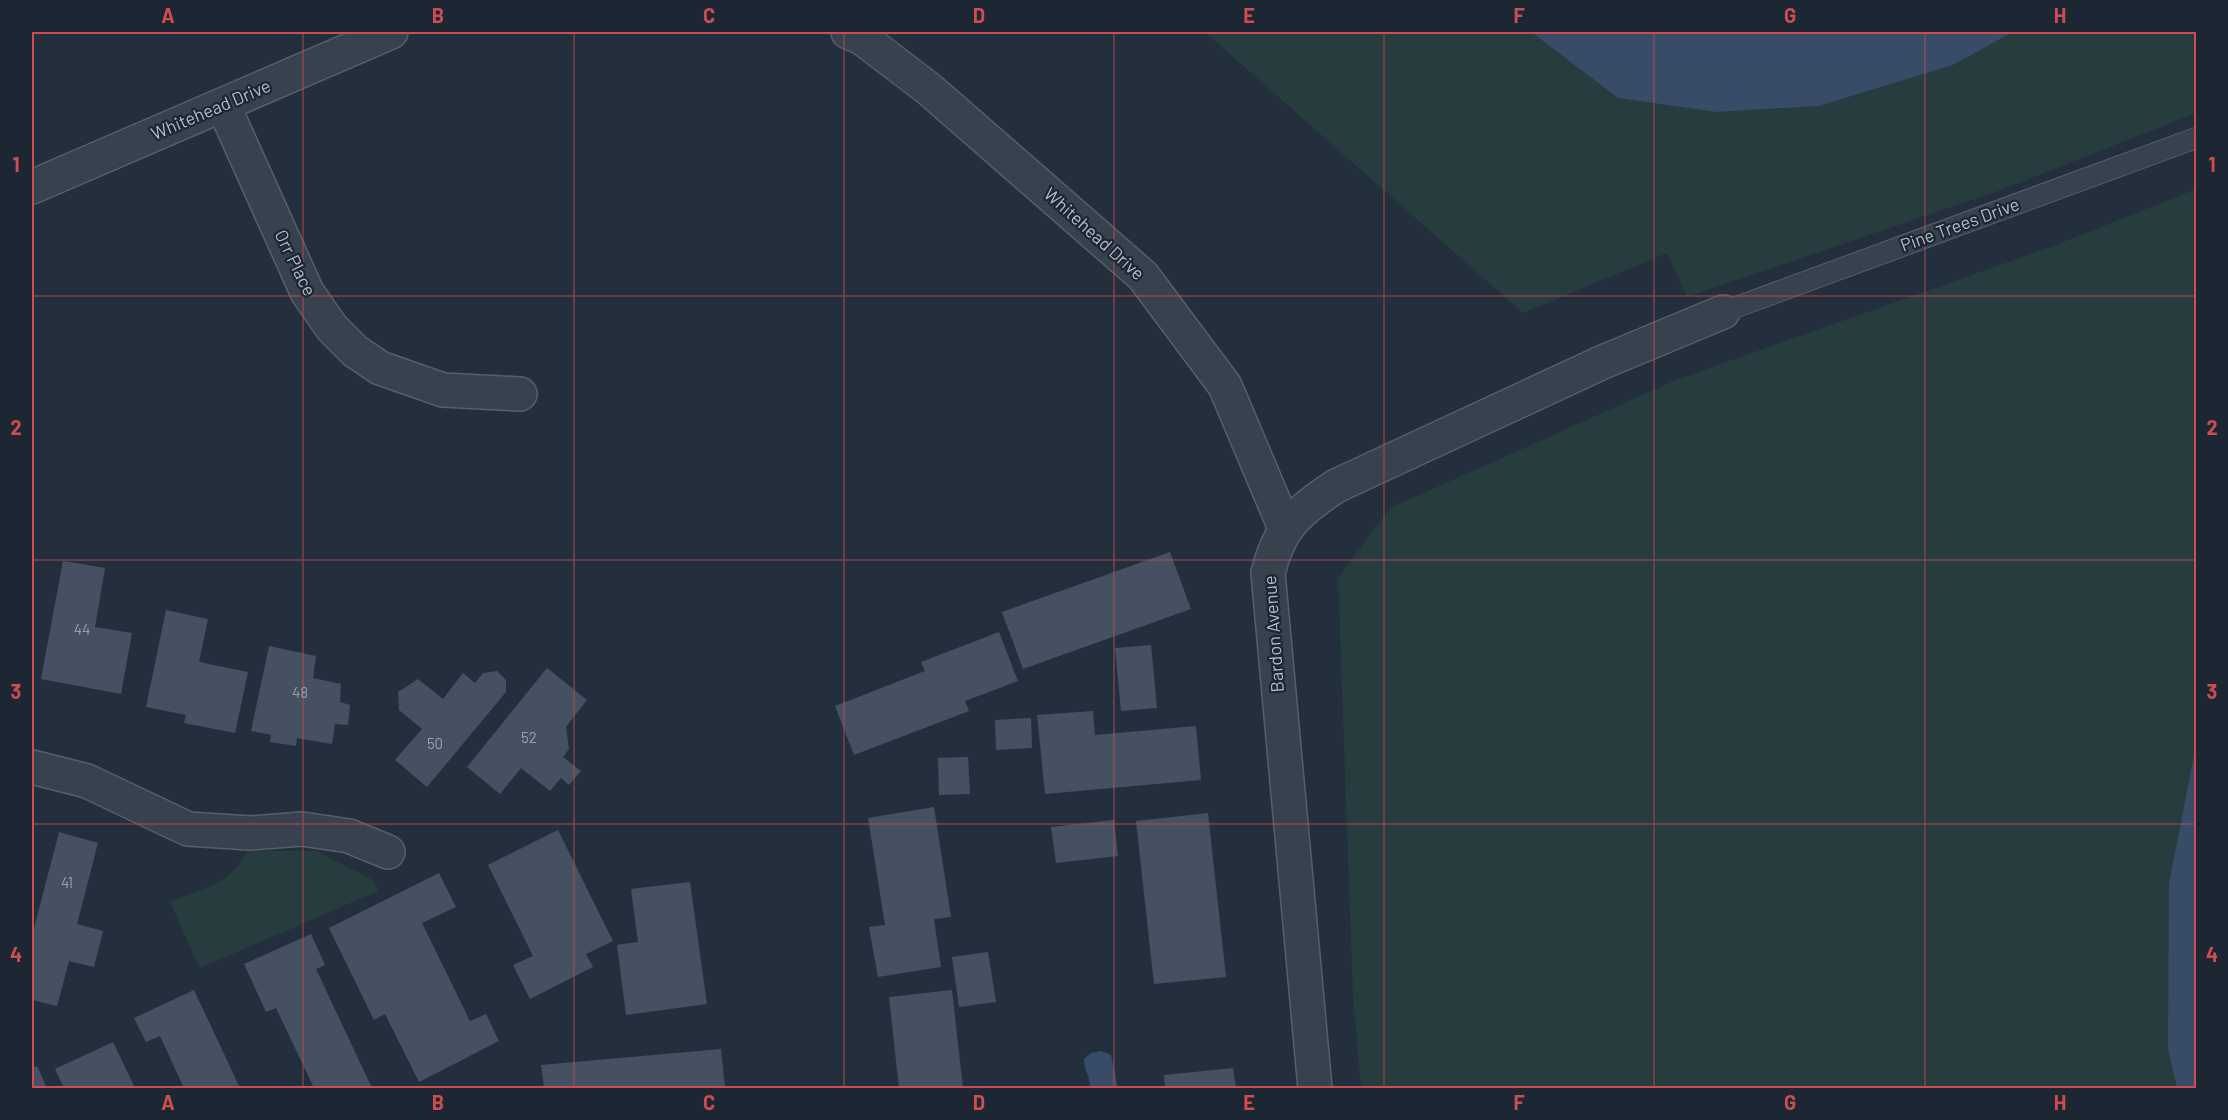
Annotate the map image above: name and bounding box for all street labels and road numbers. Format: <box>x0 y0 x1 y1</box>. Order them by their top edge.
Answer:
street label: Whitehead Drive <box>147 74 274 144</box>
street label: Whitehead Drive <box>1040 182 1150 284</box>
street label: Pine Trees Drive <box>1897 192 2022 256</box>
street label: Orr Place <box>270 226 321 299</box>
street label: Bardon Avenue <box>1258 575 1288 693</box>

